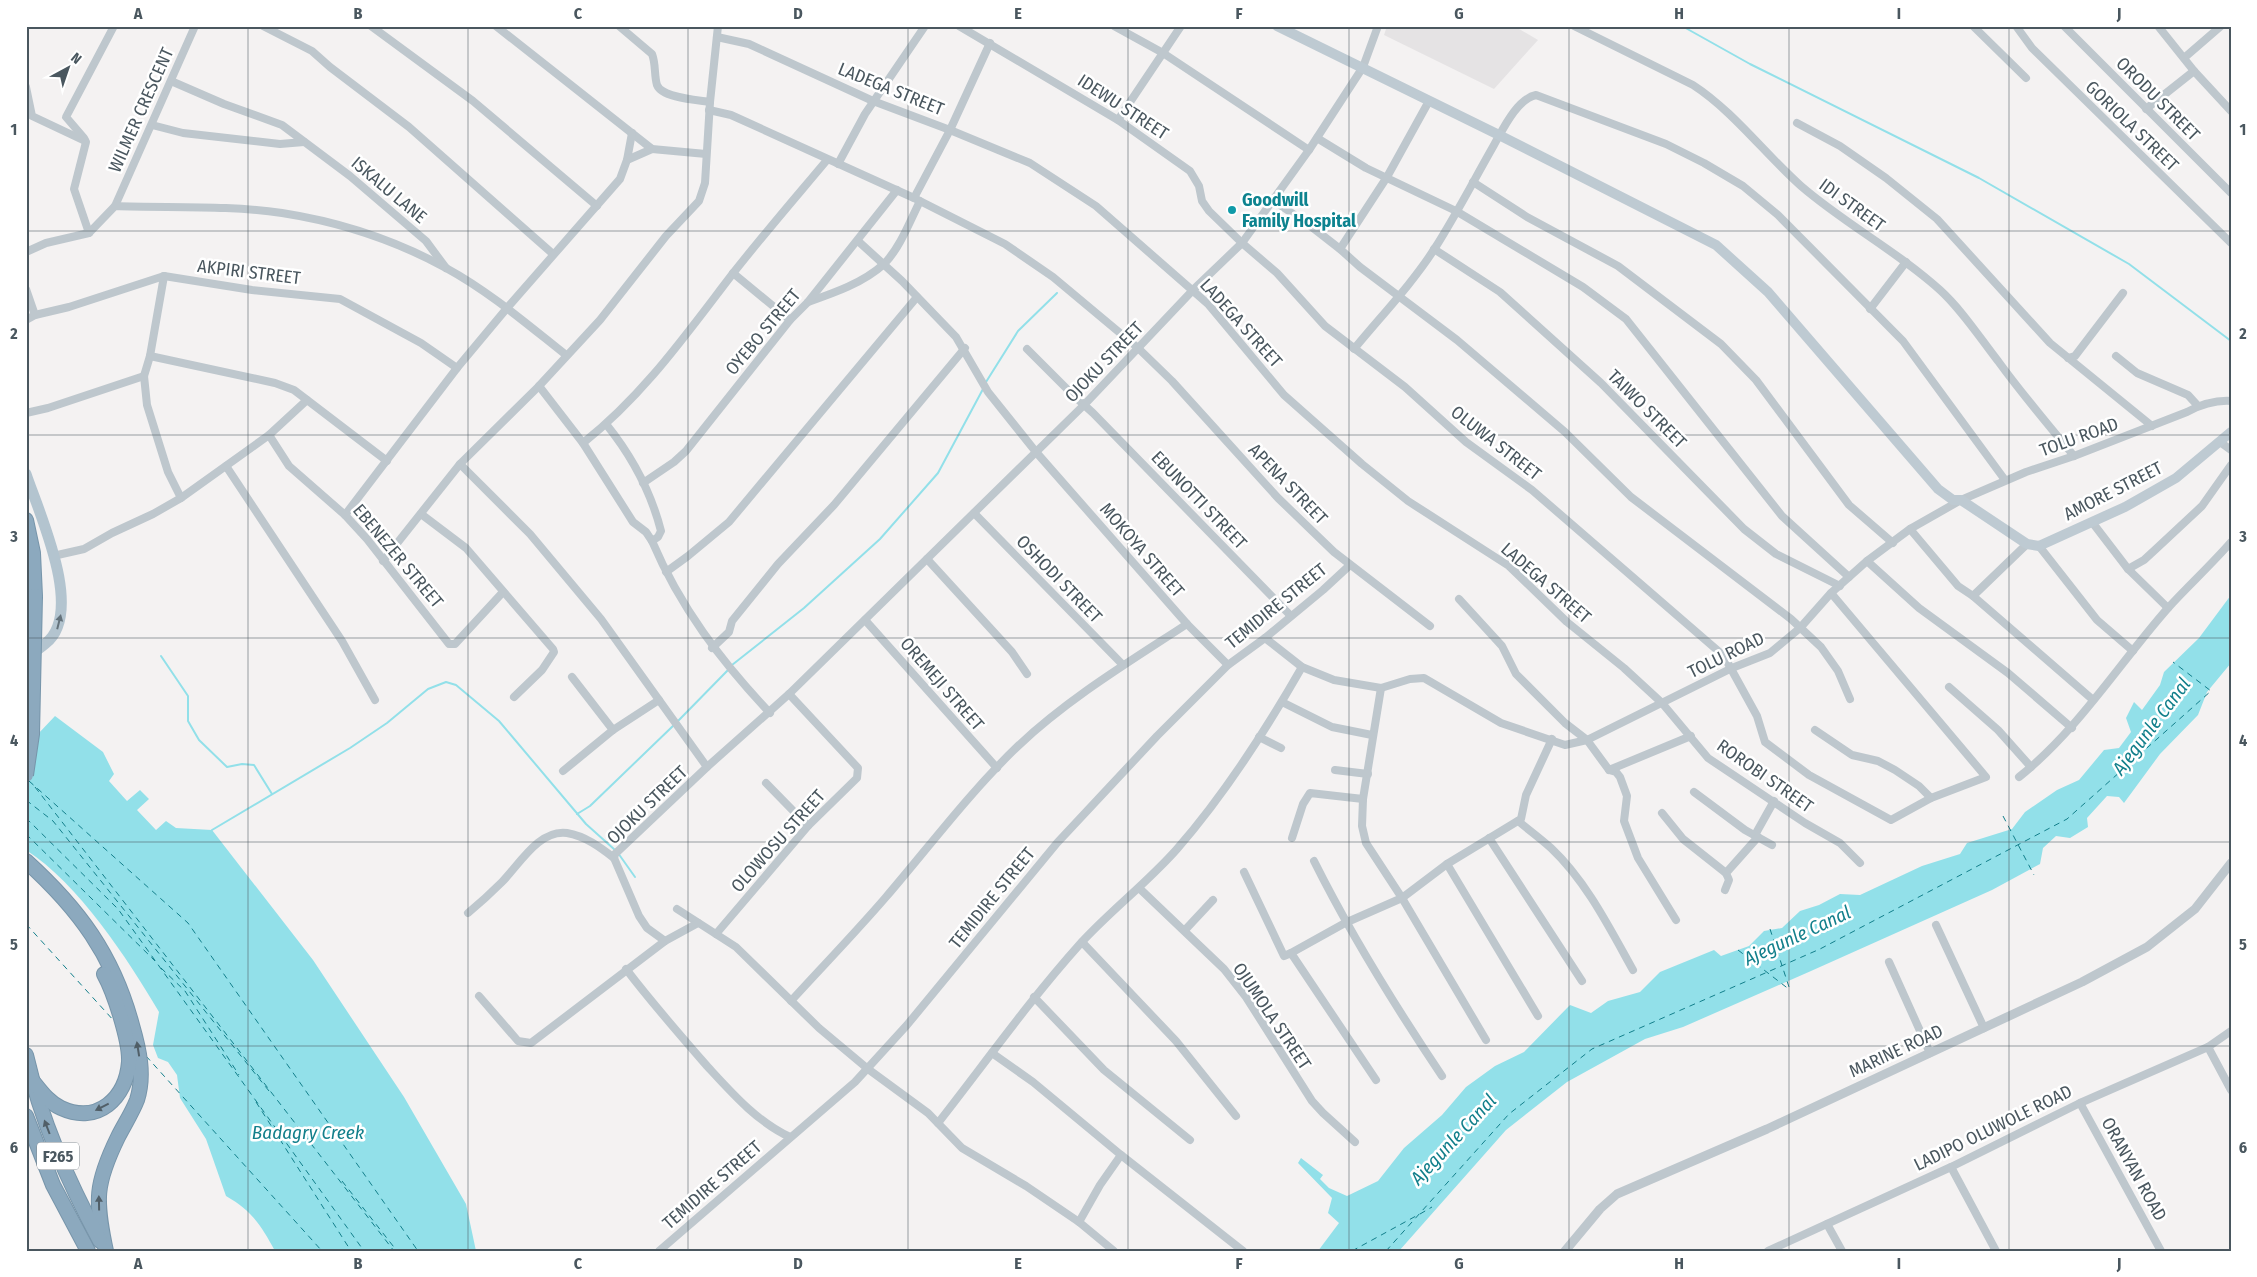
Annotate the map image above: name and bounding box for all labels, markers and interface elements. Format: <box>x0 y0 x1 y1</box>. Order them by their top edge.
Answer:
text: A <box>133 4 143 23</box>
text: B <box>354 4 363 23</box>
text: C <box>574 4 583 23</box>
text: D <box>793 4 803 23</box>
text: E <box>1014 4 1022 23</box>
text: F <box>1235 4 1243 23</box>
text: G <box>1454 4 1464 23</box>
text: H <box>1674 4 1684 23</box>
text: I <box>1897 4 1901 23</box>
text: J <box>2116 4 2121 23</box>
north arrow <box>42 42 92 92</box>
street label: WILMER CRESCENT <box>104 44 179 176</box>
text: N <box>67 49 85 68</box>
street label: ORODU STREET <box>2112 53 2205 146</box>
street label: LADEGA STREET <box>835 58 948 120</box>
street label: IDEWU STREET <box>1073 70 1173 145</box>
street label: GORIOLA STREET <box>2081 76 2184 176</box>
text: 1 <box>11 120 17 139</box>
text: 1 <box>2240 120 2246 139</box>
street label: ISKALU LANE <box>347 152 431 228</box>
street label: IDI STREET <box>1815 174 1890 237</box>
place label: Goodwill Family Hospital <box>1242 189 1356 232</box>
marker: Goodwill Family Hospital <box>1226 204 1238 216</box>
street label: AKPIRI STREET <box>196 255 302 289</box>
street label: LADEGA STREET <box>1195 274 1287 372</box>
street label: OYEBO STREET <box>721 284 806 379</box>
street label: OJOKU STREET <box>1060 317 1148 407</box>
text: 2 <box>9 324 18 343</box>
text: 2 <box>2238 324 2247 343</box>
street label: TAIWO STREET <box>1603 365 1691 453</box>
street label: OLUWA STREET <box>1446 401 1546 485</box>
street label: TOLU ROAD <box>2037 413 2121 461</box>
street label: APENA STREET <box>1244 439 1332 529</box>
street label: EBUNOTTI STREET <box>1147 446 1252 554</box>
street label: AMORE STREET <box>2060 456 2167 525</box>
street label: MOKOYA STREET <box>1095 498 1189 602</box>
street label: EBENEZER STREET <box>348 500 448 613</box>
text: 3 <box>9 527 18 546</box>
text: 3 <box>2238 527 2247 546</box>
street label: OSHODI STREET <box>1012 530 1107 628</box>
street label: LADEGA STREET <box>1497 538 1596 628</box>
street label: TEMIDIRE STREET <box>1221 558 1332 654</box>
one-way arrow <box>55 615 63 630</box>
street label: TOLU ROAD <box>1684 627 1768 683</box>
street label: OREMEJI STREET <box>895 633 989 736</box>
water label: Ajegunle Canal <box>2107 673 2195 780</box>
text: 4 <box>10 731 18 750</box>
text: 4 <box>2239 731 2247 750</box>
street label: ROROBI STREET <box>1713 735 1818 818</box>
street label: OJOKU STREET <box>602 761 692 849</box>
street label: OLOWOSU STREET <box>726 785 830 897</box>
street label: TEMIDIRE STREET <box>944 842 1040 953</box>
water label: Ajegunle Canal <box>1739 901 1854 971</box>
text: 5 <box>10 935 18 954</box>
text: 5 <box>2239 935 2247 954</box>
street label: OJUMOLA STREET <box>1228 958 1316 1074</box>
street label: MARINE ROAD <box>1846 1020 1946 1082</box>
one-way arrow <box>134 1041 142 1057</box>
street label: LADIPO OLUWOLE ROAD <box>1910 1080 2076 1176</box>
water label: Ajegunle Canal <box>1405 1089 1501 1190</box>
one-way arrow <box>95 1103 109 1111</box>
street label: ORANYAN ROAD <box>2097 1113 2171 1225</box>
one-way arrow <box>43 1120 50 1135</box>
water label: Badagry Creek <box>252 1121 364 1144</box>
street label: TEMIDIRE STREET <box>658 1136 766 1234</box>
text: 6 <box>10 1138 18 1157</box>
text: 6 <box>2239 1138 2247 1157</box>
road number: F265 <box>37 1142 79 1170</box>
one-way arrow <box>95 1195 103 1211</box>
text: A <box>133 1254 143 1273</box>
text: B <box>354 1254 363 1273</box>
text: C <box>574 1254 583 1273</box>
text: D <box>793 1254 803 1273</box>
text: E <box>1014 1254 1022 1273</box>
text: F <box>1235 1254 1243 1273</box>
text: G <box>1454 1254 1464 1273</box>
text: H <box>1674 1254 1684 1273</box>
text: I <box>1897 1254 1901 1273</box>
text: J <box>2116 1254 2121 1273</box>

